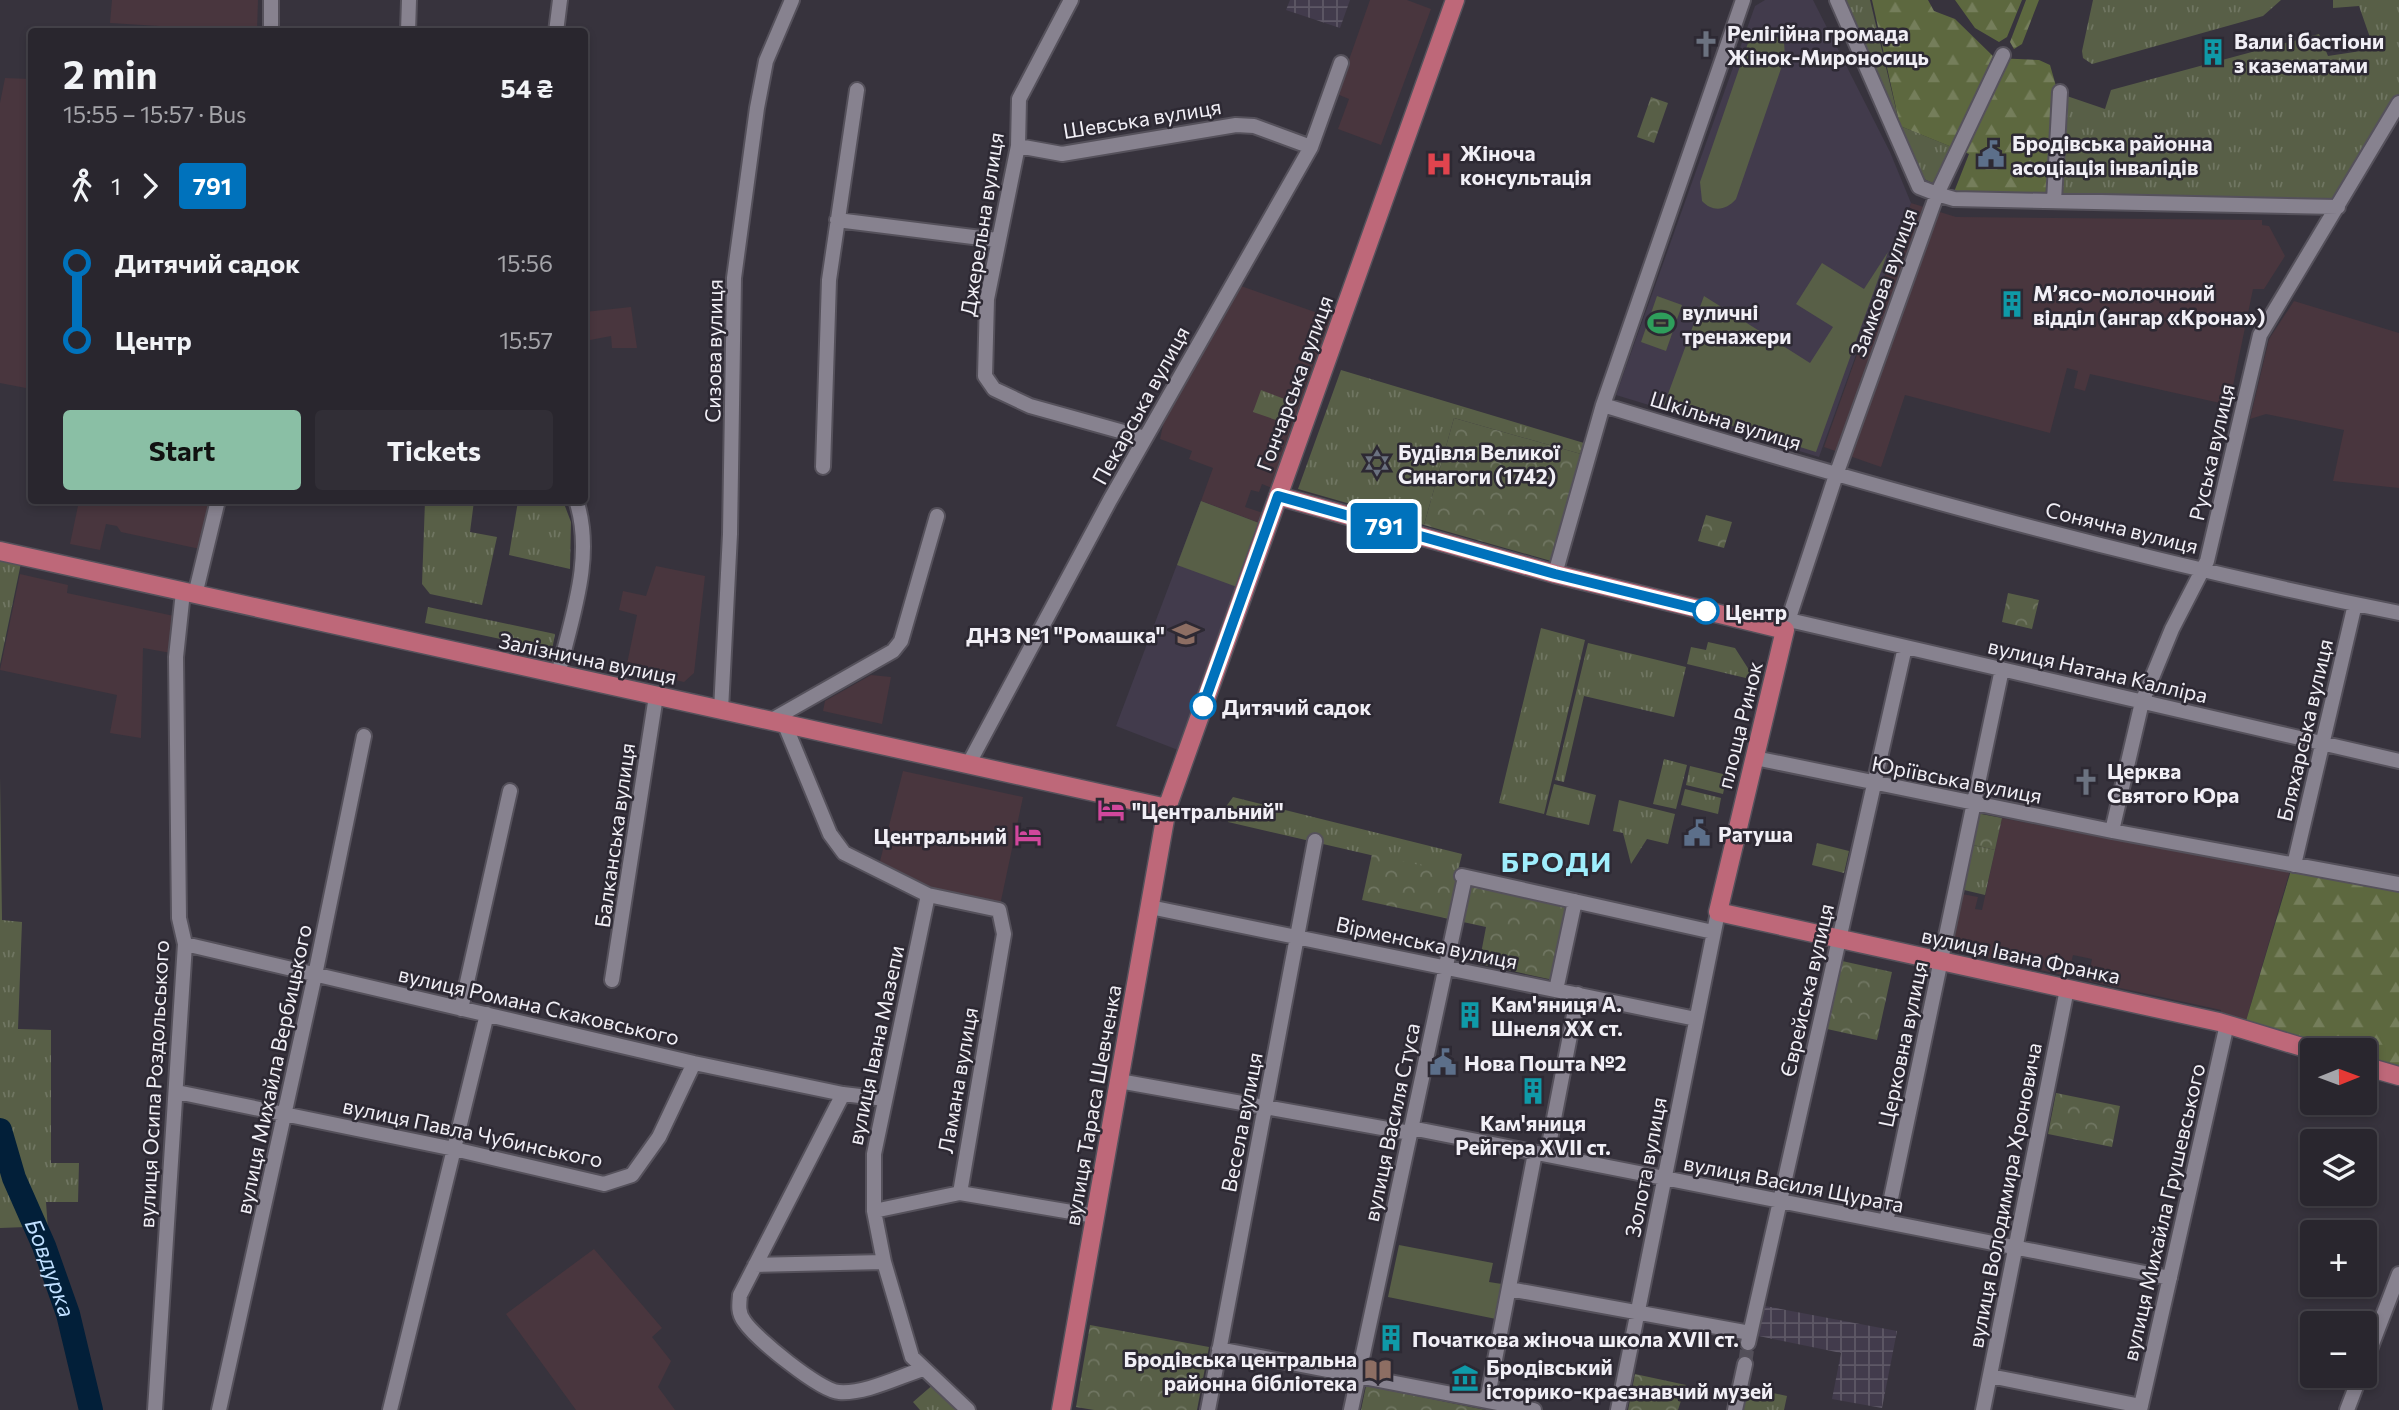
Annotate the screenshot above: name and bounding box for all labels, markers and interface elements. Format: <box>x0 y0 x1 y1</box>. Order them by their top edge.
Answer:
place label: Релігійна громада Жінок-Мироносиць <box>1727 20 1929 69</box>
place label: Вали і бастіони з казематами <box>2234 28 2384 77</box>
church icon: Релігійна громада Жінок-Мироносиць <box>1691 29 1721 59</box>
building icon: Вали і бастіони з казематами <box>2198 37 2228 67</box>
text: 2 min <box>63 50 158 97</box>
text: 54 ₴ <box>501 72 553 103</box>
street label: Шевська вулиця <box>1061 93 1223 143</box>
text: 15:55 – 15:57 · Bus <box>63 100 246 128</box>
street label: Джерельна вулиця <box>954 130 1008 318</box>
place label: Бродівська районна асоціація інвалідів <box>2012 130 2213 179</box>
public building icon: Бродівська районна асоціація інвалідів <box>1976 139 2006 169</box>
place label: Жіноча консультація <box>1460 140 1592 189</box>
hospital icon: Жіноча консультація <box>1424 149 1454 179</box>
icon: walk <box>63 167 101 205</box>
icon: forward <box>131 167 169 205</box>
text: 791 <box>193 171 232 200</box>
text: 1 <box>111 172 121 200</box>
street label: Замкова вулиця <box>1845 204 1921 360</box>
text: Дитячий садок <box>115 247 300 278</box>
text: 15:56 <box>497 249 553 277</box>
street label: Сизова вулиця <box>699 279 727 423</box>
place label: М’ясо-молочноий відділ (ангар «Крона») <box>2033 280 2265 329</box>
building icon: М’ясо-молочноий відділ (ангар «Крона») <box>1997 289 2027 319</box>
street label: Гончарська вулиця <box>1251 292 1337 474</box>
place label: вуличні тренажери <box>1682 299 1792 348</box>
sports icon: вуличні тренажери <box>1646 308 1676 338</box>
street label: Пекарська вулиця <box>1086 321 1194 489</box>
text: Центр <box>115 324 192 355</box>
text: 15:57 <box>499 326 553 354</box>
street label: Руська вулиця <box>2183 381 2239 523</box>
street label: Шкільна вулиця <box>1647 385 1805 455</box>
button: Start <box>63 410 301 490</box>
button: Tickets <box>315 410 553 490</box>
place label: Будівля Великої Синагоги (1742) <box>1398 439 1561 488</box>
synagogue icon: Будівля Великої Синагоги (1742) <box>1362 448 1392 478</box>
street label: Сонячна вулиця <box>2043 496 2201 558</box>
line badge: 791 <box>1344 503 1424 549</box>
text: 791 <box>1365 511 1403 540</box>
marker: Центр <box>1693 598 1719 624</box>
place label: Центр <box>1725 599 1787 624</box>
school or university icon: ДНЗ №1 "Ромашка" <box>1171 619 1201 649</box>
place label: ДНЗ №1 "Ромашка" <box>966 622 1165 647</box>
street label: Залізнична вулиця <box>497 627 679 689</box>
street label: вулиця Натана Калліра <box>1986 633 2210 707</box>
street label: Бляхарська вулиця <box>2271 636 2337 824</box>
street label: площа Ринок <box>1711 659 1767 791</box>
marker: Дитячий садок <box>1190 693 1216 719</box>
place label: Дитячий садок <box>1222 694 1372 719</box>
street label: Балканська вулиця <box>589 741 639 929</box>
street label: Юріївська вулиця <box>1870 750 2044 808</box>
place label: Церква Святого Юра <box>2107 758 2239 807</box>
church icon: Церква Святого Юра <box>2071 767 2101 797</box>
hotel icon: "Центральний" <box>1096 795 1126 825</box>
place label: "Центральний" <box>1132 798 1284 823</box>
public building icon: Ратуша <box>1682 818 1712 848</box>
hotel icon: Центральний <box>1013 820 1043 850</box>
place label: Ратуша <box>1718 821 1793 846</box>
place label: Центральний <box>874 823 1007 848</box>
district label: БРОДИ <box>1501 844 1613 878</box>
street label: Єврейська вулиця <box>1774 901 1838 1079</box>
street label: Вірменська вулиця <box>1334 911 1520 973</box>
street label: вулиця Михайла Вербицького <box>230 922 316 1216</box>
street label: вулиця Івана Франка <box>1919 922 2123 988</box>
street label: вулиця Осипа Роздольського <box>133 939 173 1229</box>
street label: вулиця Івана Мазепи <box>842 943 908 1147</box>
street label: Церковна вулиця <box>1872 959 1932 1129</box>
street label: вулиця Романа Скаковського <box>396 960 682 1050</box>
street label: вулиця Тараса Шевченка <box>1058 983 1126 1227</box>
place label: Кам'яниця А. Шнеля XX cт. <box>1491 991 1623 1040</box>
building icon: Кам'яниця А. Шнеля XX cт. <box>1455 1000 1485 1030</box>
street label: Ламана вулиця <box>932 1005 982 1155</box>
street label: вулиця Василя Стуса <box>1358 1020 1424 1224</box>
north arrow <box>2300 1038 2376 1115</box>
map controls <box>2300 1038 2377 1388</box>
street label: вулиця Володимира Хроновича <box>1962 1040 2046 1350</box>
public building icon: Нова Пошта №2 <box>1428 1047 1458 1077</box>
street label: Весела вулиця <box>1215 1050 1267 1194</box>
place label: Нова Пошта №2 <box>1464 1050 1627 1075</box>
street label: вулиця Михайла Грушевського <box>2117 1061 2209 1363</box>
building icon: Кам'яниця Рейгера XVII ст. <box>1518 1076 1548 1106</box>
street label: вулиця Павла Чубинського <box>341 1092 605 1172</box>
street label: Золота вулиця <box>1619 1095 1671 1239</box>
place label: Кам'яниця Рейгера XVII ст. <box>1455 1110 1611 1159</box>
button: layers <box>2300 1129 2377 1206</box>
street label: вулиця Василя Щурата <box>1682 1149 1906 1217</box>
water label: Бовдурка <box>20 1214 82 1321</box>
button: + <box>2300 1220 2377 1297</box>
button: − <box>2300 1311 2377 1388</box>
building icon: Початкова жіноча школа XVII ст. <box>1376 1323 1406 1353</box>
place label: Початкова жіноча школа XVII ст. <box>1412 1326 1739 1351</box>
place label: Бродівська центральна районна бібліотека <box>1124 1346 1357 1395</box>
place label: Бродівський історико-краєзнавчий музей <box>1486 1354 1773 1403</box>
library icon: Бродівська центральна районна бібліотека <box>1363 1355 1393 1385</box>
museum icon: Бродівський історико-краєзнавчий музей <box>1450 1363 1480 1393</box>

